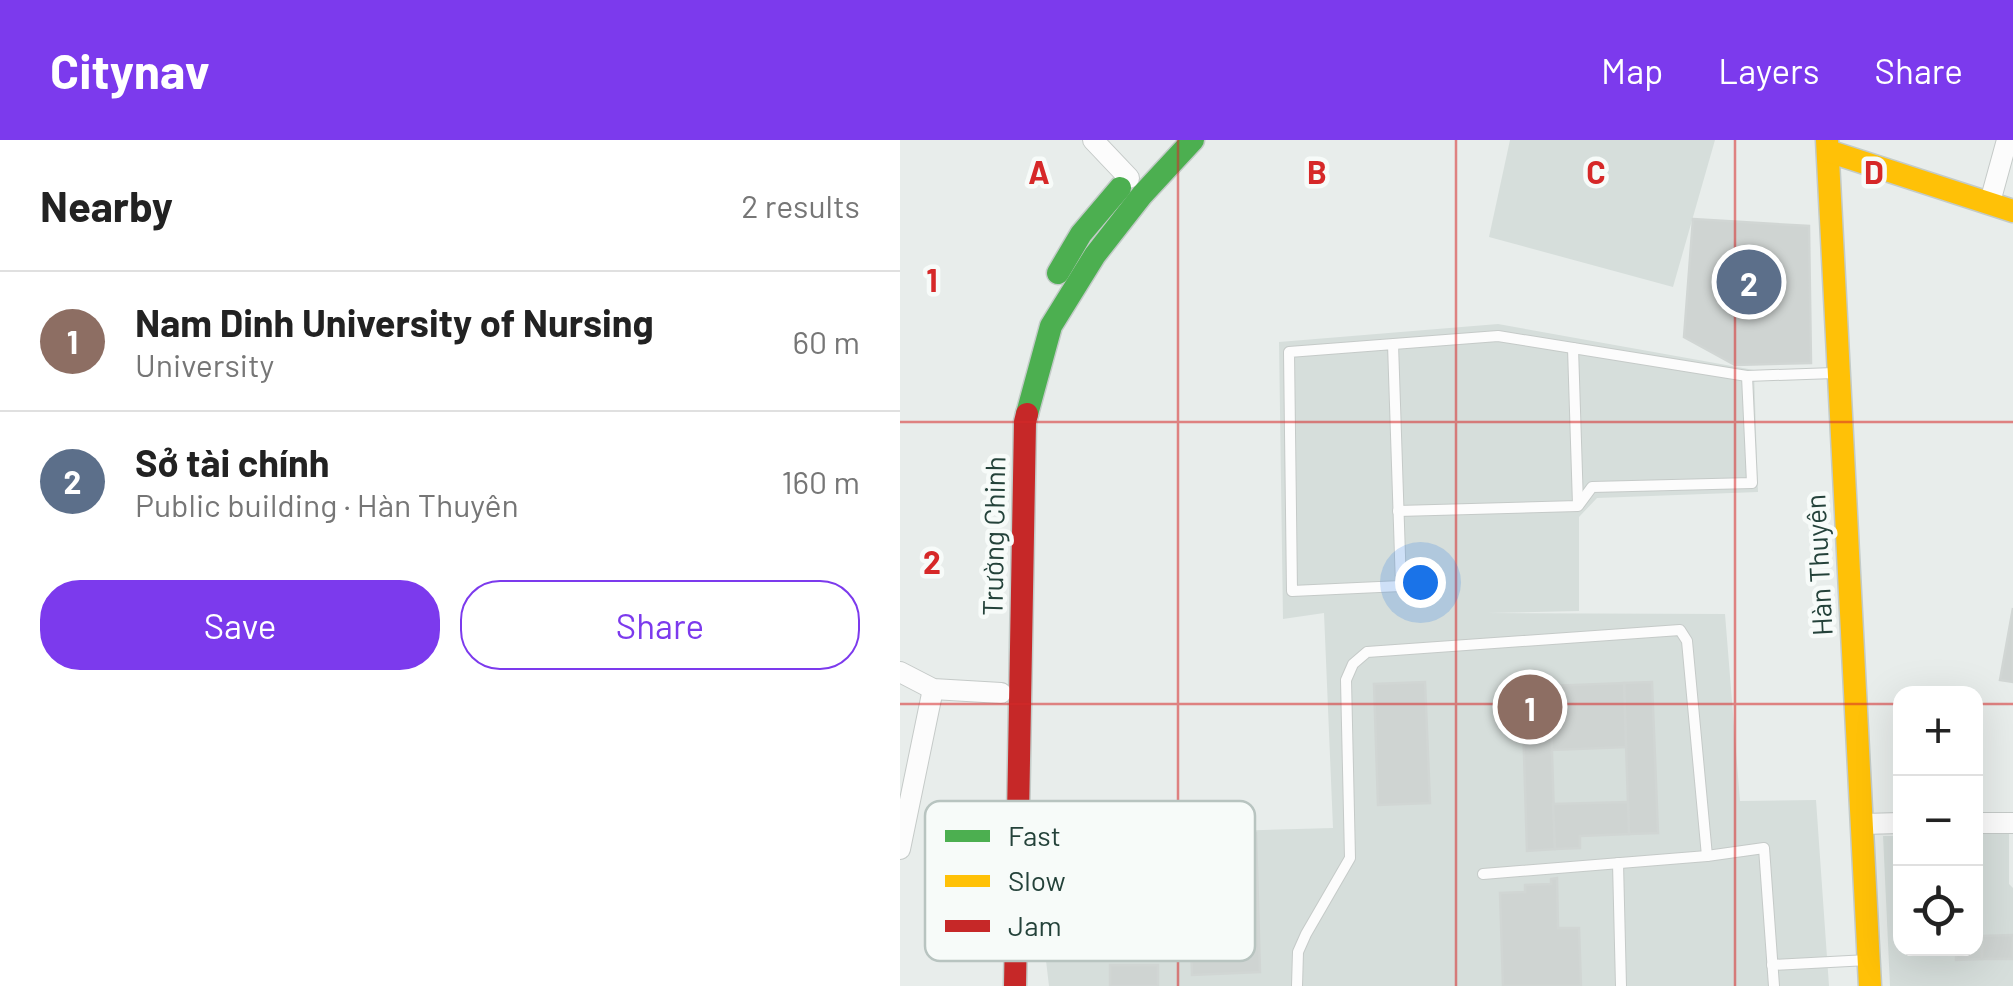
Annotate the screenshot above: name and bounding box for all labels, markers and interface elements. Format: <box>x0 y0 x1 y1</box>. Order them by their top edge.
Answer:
text: Citynav <box>50 41 210 99</box>
text: Map <box>1601 49 1663 91</box>
text: Layers <box>1718 49 1820 91</box>
text: Share <box>1875 49 1963 91</box>
text: A <box>1028 152 1050 190</box>
text: B <box>1307 152 1327 190</box>
text: C <box>1586 152 1606 190</box>
text: D <box>1864 152 1884 190</box>
text: Nearby <box>40 180 173 230</box>
text: 2 results <box>741 186 860 224</box>
pin: 2 <box>1716 244 1782 320</box>
text: 1 <box>926 260 938 298</box>
text: Nam Dinh University of Nursing <box>135 299 654 345</box>
text: 1 <box>67 322 78 360</box>
text: 60 m <box>793 322 860 360</box>
text: University <box>135 345 274 383</box>
text: Sở tài chính <box>135 439 330 485</box>
street label: Trường Chinh <box>975 456 1011 616</box>
text: 2 <box>64 462 81 500</box>
text: 160 m <box>781 462 860 500</box>
text: Public building · Hàn Thuyên <box>135 485 519 523</box>
street label: Hàn Thuyên <box>1797 493 1839 637</box>
text: 2 <box>923 542 941 580</box>
your location <box>1395 557 1446 608</box>
button: Save <box>40 580 440 670</box>
button: Share <box>460 580 860 670</box>
pin: 1 <box>1498 670 1562 744</box>
map controls <box>1893 686 1983 956</box>
button: + <box>1893 686 1983 776</box>
button: − <box>1893 776 1983 866</box>
legend <box>925 801 1255 961</box>
text: Fast <box>1008 818 1061 852</box>
text: Slow <box>1008 863 1066 897</box>
button: locate <box>1893 866 1983 956</box>
text: Jam <box>1008 908 1062 942</box>

